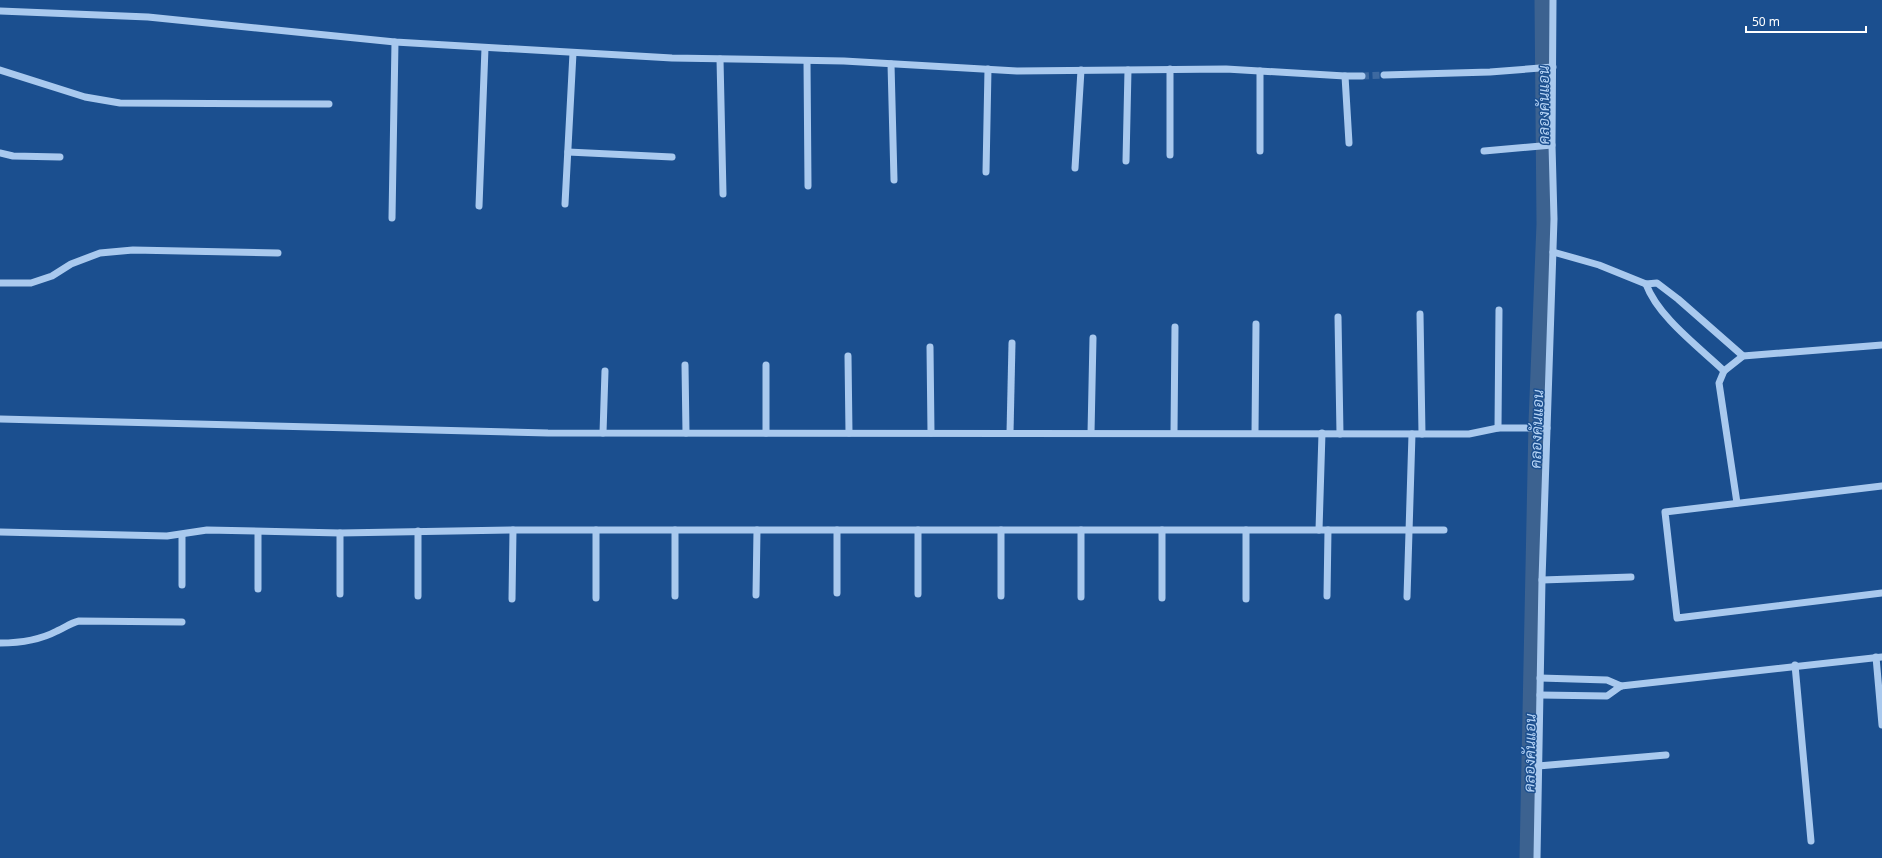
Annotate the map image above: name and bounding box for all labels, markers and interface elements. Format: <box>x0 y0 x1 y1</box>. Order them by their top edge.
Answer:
scale bar <box>1746 8 1866 34</box>
text: 50 m <box>1752 13 1780 30</box>
water label: คลองคันแอน <box>1533 65 1553 145</box>
water label: คลองคันแอน <box>1525 389 1547 469</box>
water label: คลองคันแอน <box>1518 713 1540 793</box>

